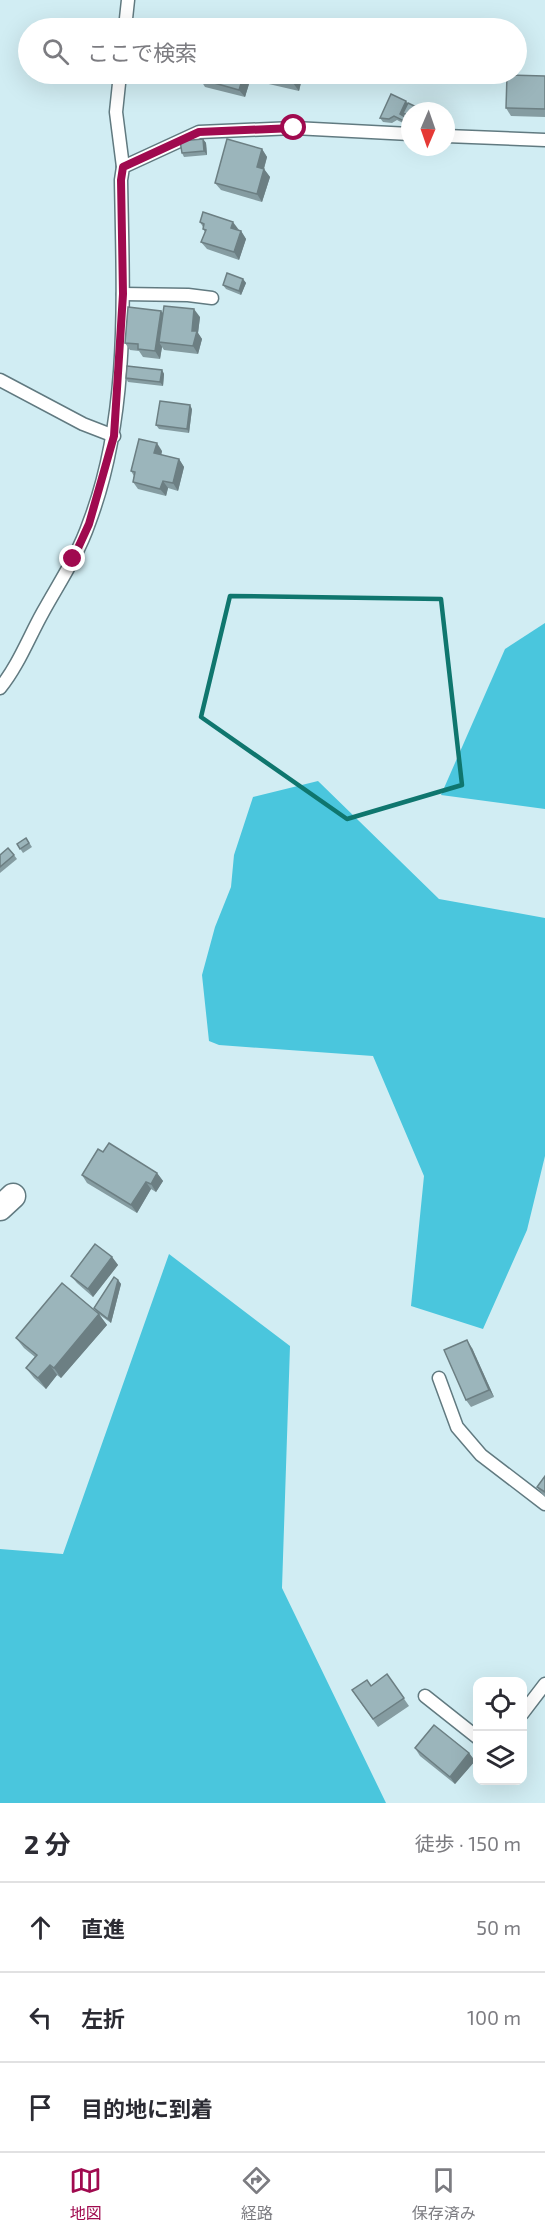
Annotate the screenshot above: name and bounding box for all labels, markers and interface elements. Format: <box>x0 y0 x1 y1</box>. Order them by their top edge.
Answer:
search box <box>18 18 527 84</box>
icon: search <box>39 35 72 68</box>
text: ここで検索 <box>87 39 197 65</box>
north arrow <box>401 102 455 156</box>
route start <box>280 114 306 140</box>
route end <box>59 545 85 571</box>
map controls <box>473 1677 527 1785</box>
button: locate <box>473 1677 527 1731</box>
button: layers <box>473 1731 527 1785</box>
text: 2 分 <box>24 1828 71 1859</box>
text: 徒歩 · 150 m <box>415 1831 521 1855</box>
icon: ahead <box>24 1911 57 1944</box>
text: 直進 <box>81 1915 125 1941</box>
text: 50 m <box>476 1915 521 1939</box>
icon: left <box>24 2001 57 2034</box>
text: 左折 <box>81 2005 125 2031</box>
text: 100 m <box>467 2005 521 2029</box>
icon: arrive <box>24 2091 57 2124</box>
text: 目的地に到着 <box>81 2095 213 2121</box>
tab: 地図 <box>69 2164 102 2224</box>
tab: 経路 <box>240 2164 273 2224</box>
tab: 保存済み <box>412 2164 476 2224</box>

